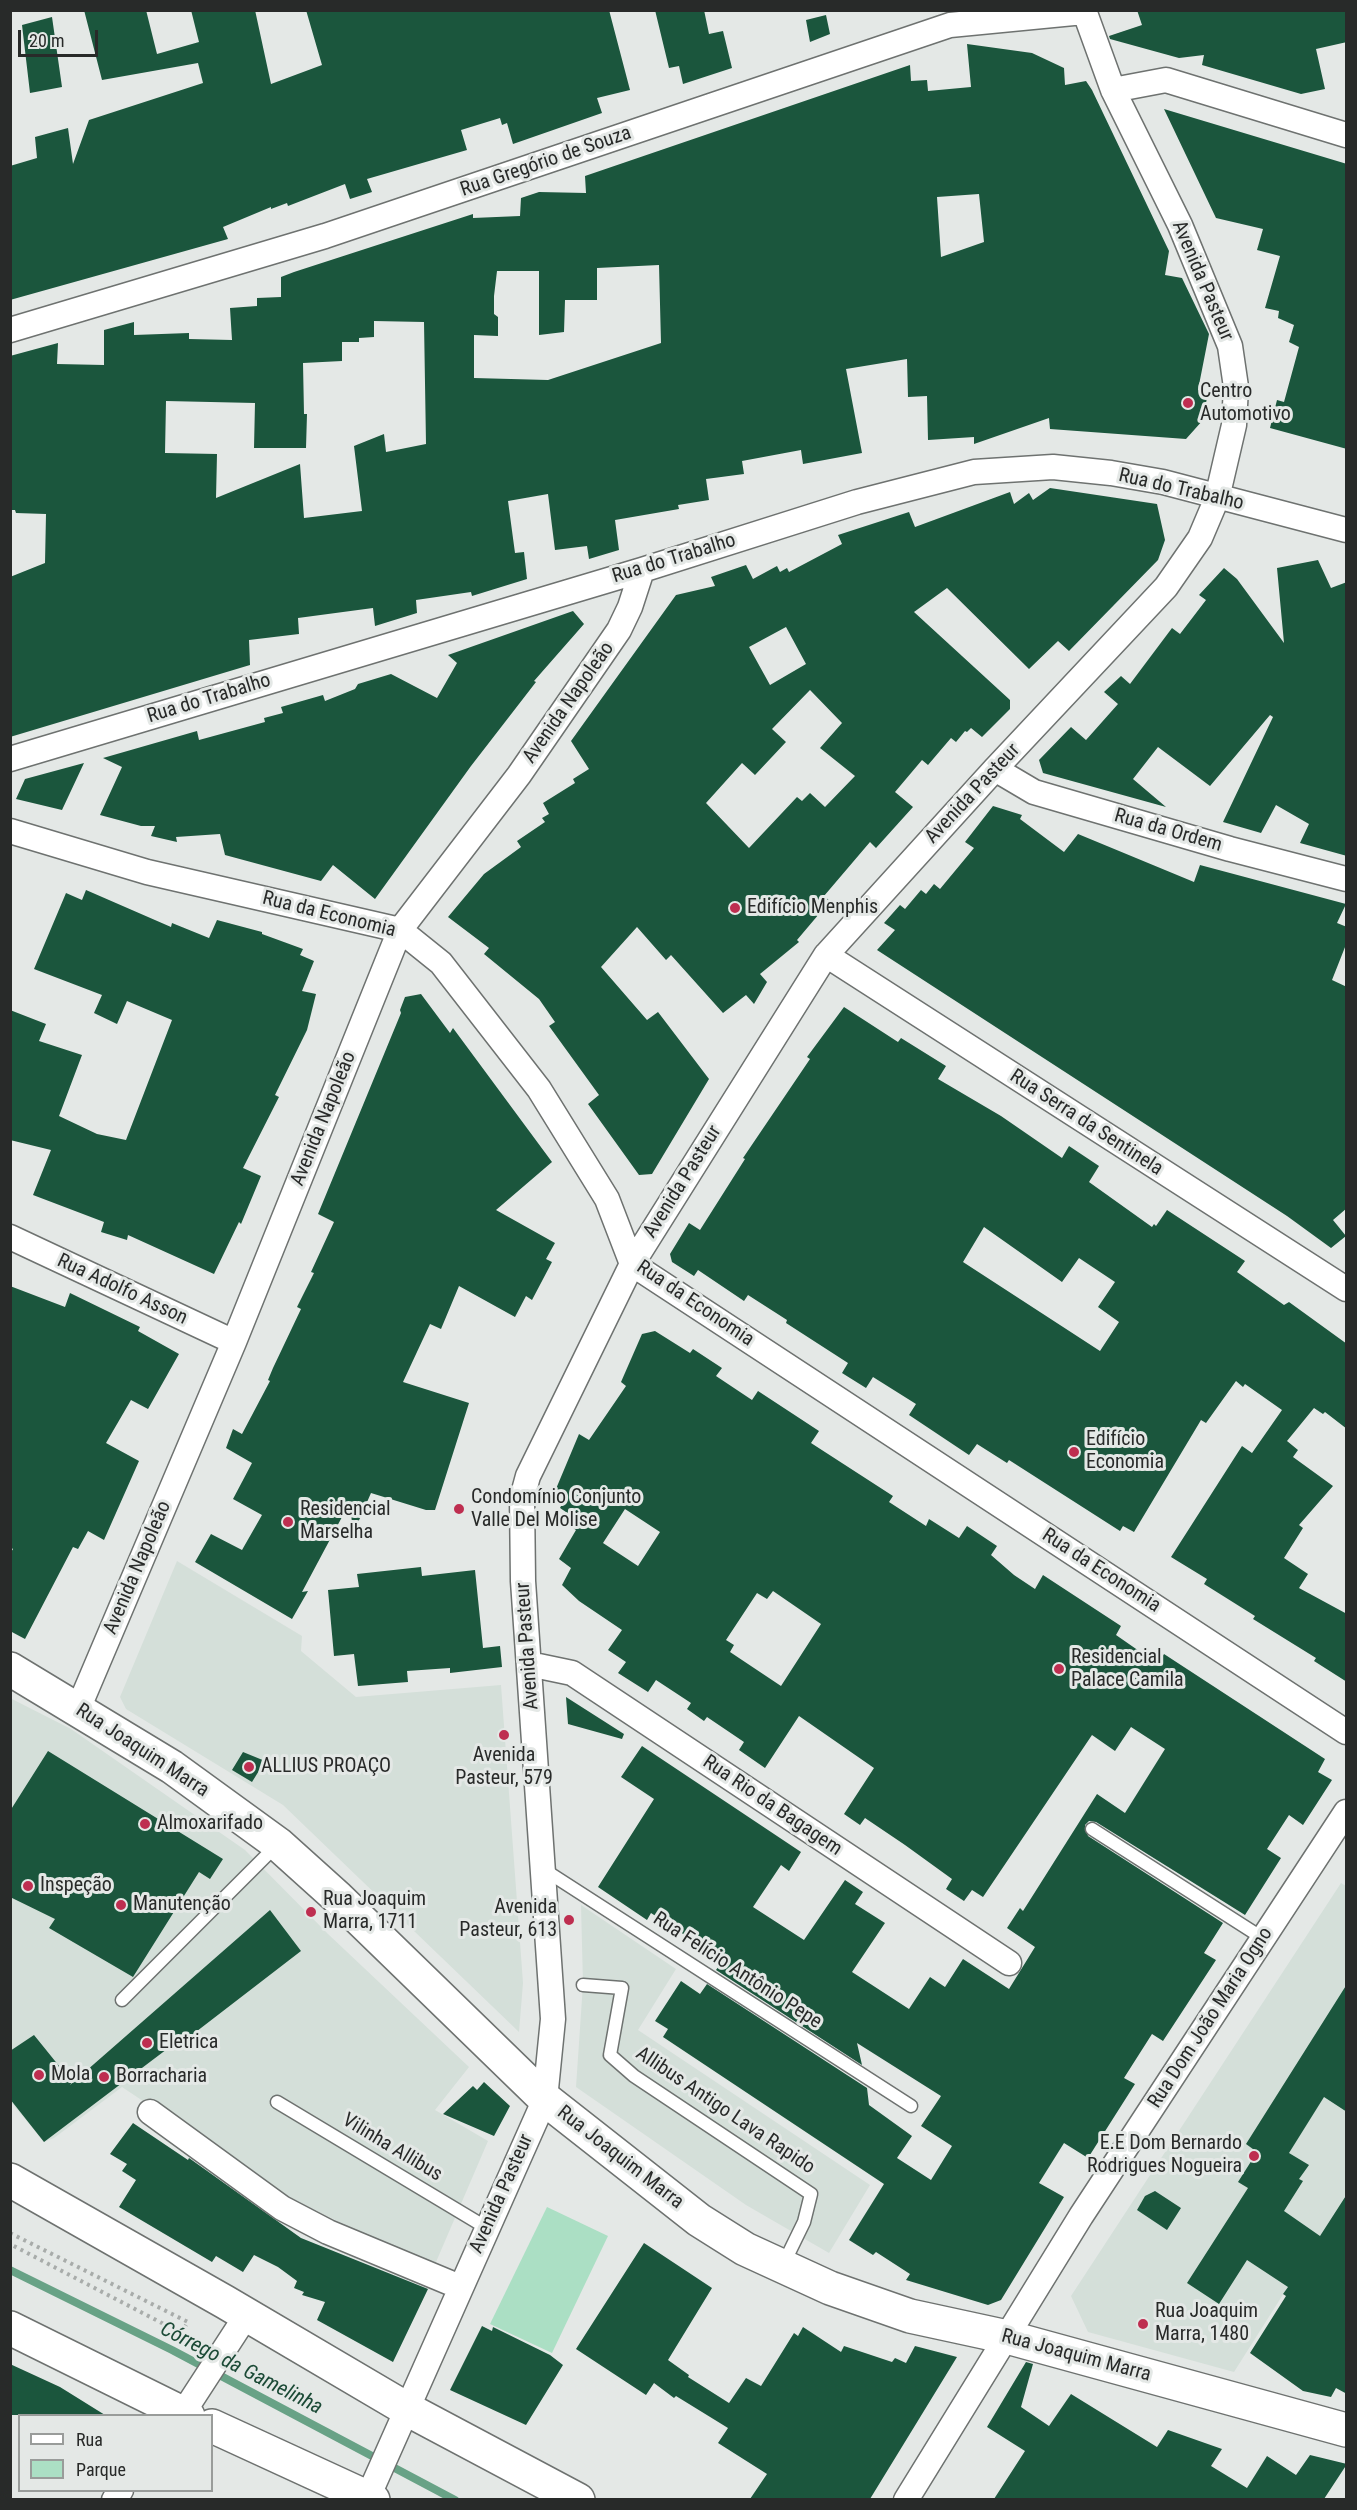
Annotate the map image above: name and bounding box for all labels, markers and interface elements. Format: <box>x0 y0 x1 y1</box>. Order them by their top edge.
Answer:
scale bar <box>21 18 100 56</box>
text: 20 m <box>29 30 64 51</box>
street label: Rua Gregório de Souza <box>457 122 635 202</box>
street label: Avenida Pasteur <box>1166 217 1238 345</box>
place label: Centro Automotivo <box>1200 380 1291 427</box>
marker: Centro Automotivo <box>1181 396 1195 410</box>
street label: Rua do Trabalho <box>1116 464 1246 516</box>
street label: Rua do Trabalho <box>609 529 739 589</box>
street label: Avenida Napoleão <box>518 638 620 768</box>
street label: Rua do Trabalho <box>144 669 274 729</box>
street label: Avenida Pasteur <box>921 739 1025 849</box>
street label: Rua da Ordem <box>1111 804 1225 858</box>
street label: Rua da Economia <box>260 887 398 943</box>
place label: Edifício Menphis <box>747 896 878 920</box>
marker: Edifício Menphis <box>728 901 742 915</box>
street label: Avenida Napoleão <box>286 1048 362 1190</box>
street label: Rua Serra da Sentinela <box>1005 1065 1167 1181</box>
street label: Avenida Pasteur <box>639 1121 727 1243</box>
street label: Rua Adolfo Asson <box>53 1249 191 1331</box>
street label: Rua da Economia <box>632 1256 758 1352</box>
place label: Edifício Economia <box>1086 1428 1164 1475</box>
marker: Edifício Economia <box>1067 1445 1081 1459</box>
place label: Condomínio Conjunto Valle Del Molise <box>471 1486 641 1533</box>
street label: Avenida Napoleão <box>99 1498 177 1638</box>
place label: Residencial Marselha <box>300 1498 391 1545</box>
marker: Condomínio Conjunto Valle Del Molise <box>452 1502 466 1516</box>
marker: Residencial Marselha <box>281 1515 295 1529</box>
street label: Rua da Economia <box>1037 1524 1165 1618</box>
street label: Avenida Pasteur <box>512 1581 544 1711</box>
place label: Residencial Palace Camila <box>1071 1646 1184 1693</box>
marker: Residencial Palace Camila <box>1052 1662 1066 1676</box>
street label: Rua Joaquim Marra <box>71 1699 213 1803</box>
marker: Avenida Pasteur, 579 <box>497 1728 511 1742</box>
place label: Avenida Pasteur, 579 <box>455 1744 553 1791</box>
street label: Rua Rio da Bagagem <box>698 1751 846 1861</box>
place label: ALLIUS PROAÇO <box>261 1755 391 1779</box>
marker: ALLIUS PROAÇO <box>242 1760 256 1774</box>
place label: Almoxarifado <box>157 1812 263 1836</box>
marker: Almoxarifado <box>138 1817 152 1831</box>
place label: Inspeção <box>40 1874 112 1898</box>
marker: Inspeção <box>21 1879 35 1893</box>
place label: Rua Joaquim Marra, 1711 <box>323 1888 426 1935</box>
place label: Manutenção <box>133 1893 231 1917</box>
place label: Avenida Pasteur, 613 <box>459 1896 557 1943</box>
marker: Manutenção <box>114 1898 128 1912</box>
marker: Rua Joaquim Marra, 1711 <box>304 1905 318 1919</box>
street label: Rua Felício Antônio Pepe <box>648 1907 826 2035</box>
marker: Avenida Pasteur, 613 <box>562 1913 576 1927</box>
street label: Rua Dom João Maria Ogno <box>1144 1923 1278 2113</box>
place label: Eletrica <box>159 2031 218 2055</box>
marker: Eletrica <box>140 2036 154 2050</box>
street label: Allibus Antigo Lava Rapido <box>631 2042 819 2180</box>
place label: Mola <box>51 2063 90 2087</box>
place label: Borracharia <box>116 2065 207 2089</box>
marker: Mola <box>32 2068 46 2082</box>
marker: Borracharia <box>97 2070 111 2084</box>
street label: Rua Joaquim Marra <box>552 2101 688 2215</box>
street label: Vilinha Allibus <box>338 2109 446 2187</box>
street label: Avenida Pasteur <box>465 2131 539 2257</box>
place label: E.E Dom Bernardo Rodrigues Nogueira <box>1087 2132 1242 2179</box>
marker: E.E Dom Bernardo Rodrigues Nogueira <box>1247 2149 1261 2163</box>
place label: Rua Joaquim Marra, 1480 <box>1155 2300 1258 2347</box>
water label: Córrego da Gamelinha <box>156 2317 326 2421</box>
marker: Rua Joaquim Marra, 1480 <box>1136 2317 1150 2331</box>
street label: Rua Joaquim Marra <box>999 2325 1153 2387</box>
legend <box>18 2414 213 2492</box>
text: Rua <box>76 2429 103 2450</box>
text: Parque <box>76 2459 126 2480</box>

